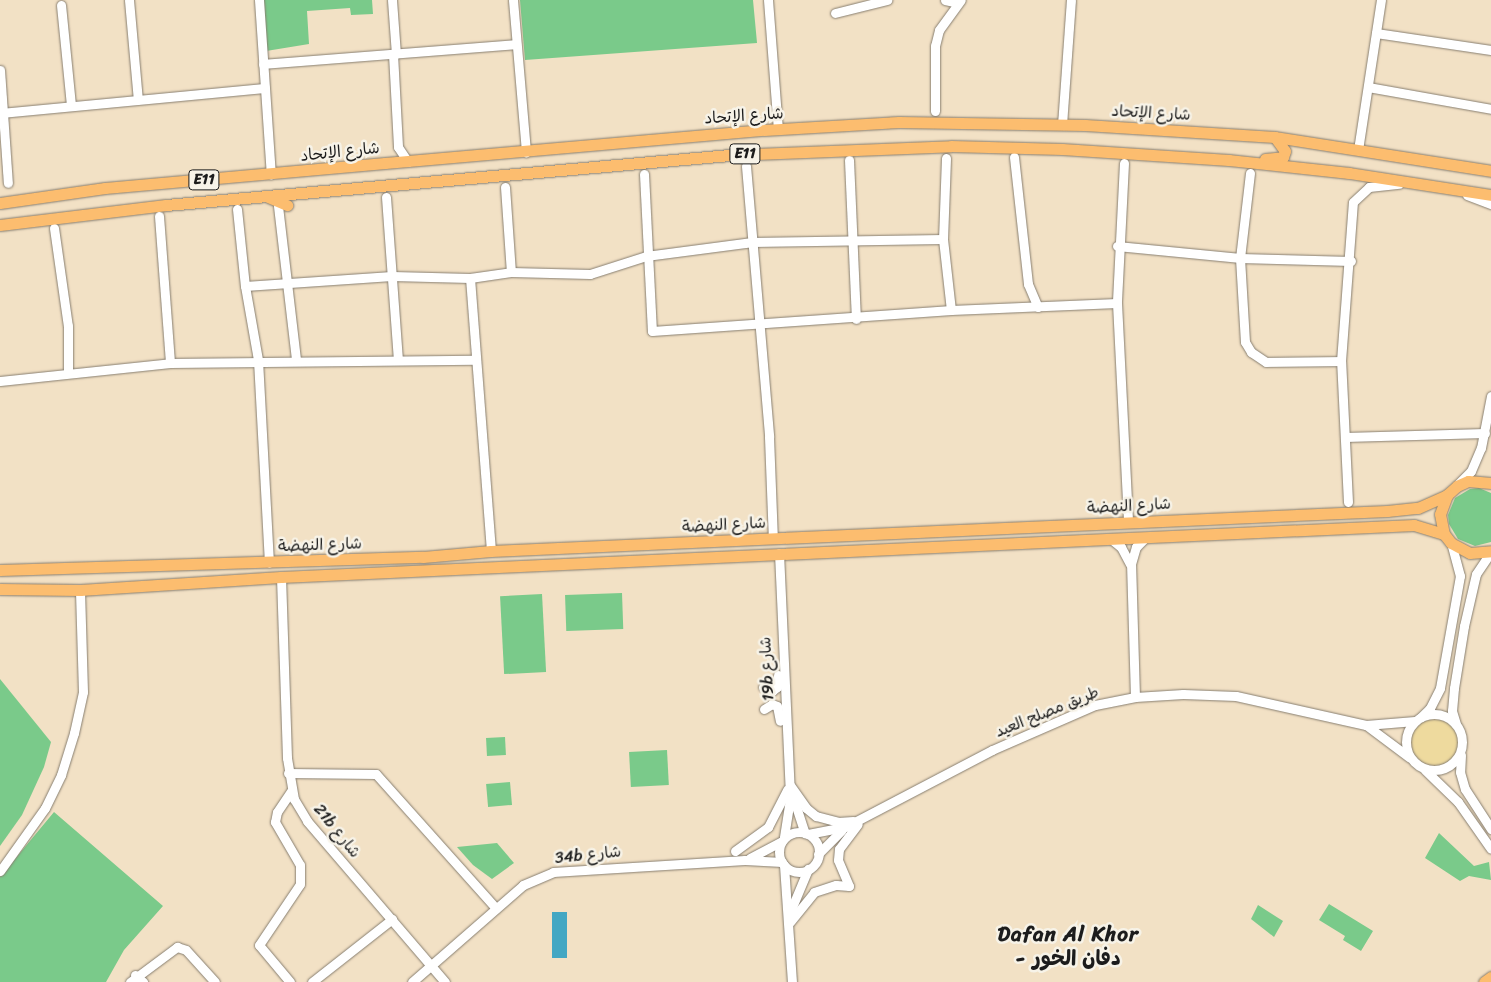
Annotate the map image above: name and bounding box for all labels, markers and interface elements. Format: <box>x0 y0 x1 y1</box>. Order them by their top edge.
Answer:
street label: شارع الإتحاد <box>1111 101 1191 125</box>
street label: شارع الإتحاد <box>704 104 784 128</box>
street label: شارع الإتحاد <box>300 138 380 166</box>
road number: E11 <box>729 142 761 166</box>
road number: E11 <box>188 168 220 192</box>
street label: شارع النهضة <box>1087 494 1171 518</box>
street label: شارع النهضة <box>682 513 766 537</box>
street label: شارع النهضة <box>278 534 362 556</box>
street label: 19b شارع <box>756 636 778 702</box>
street label: طريق مصلح العيد <box>992 682 1102 742</box>
street label: 21b شارع <box>310 800 364 862</box>
street label: 34b شارع <box>554 842 622 868</box>
district label: Dafan Al Khor - دفان الخور <box>996 921 1140 971</box>

